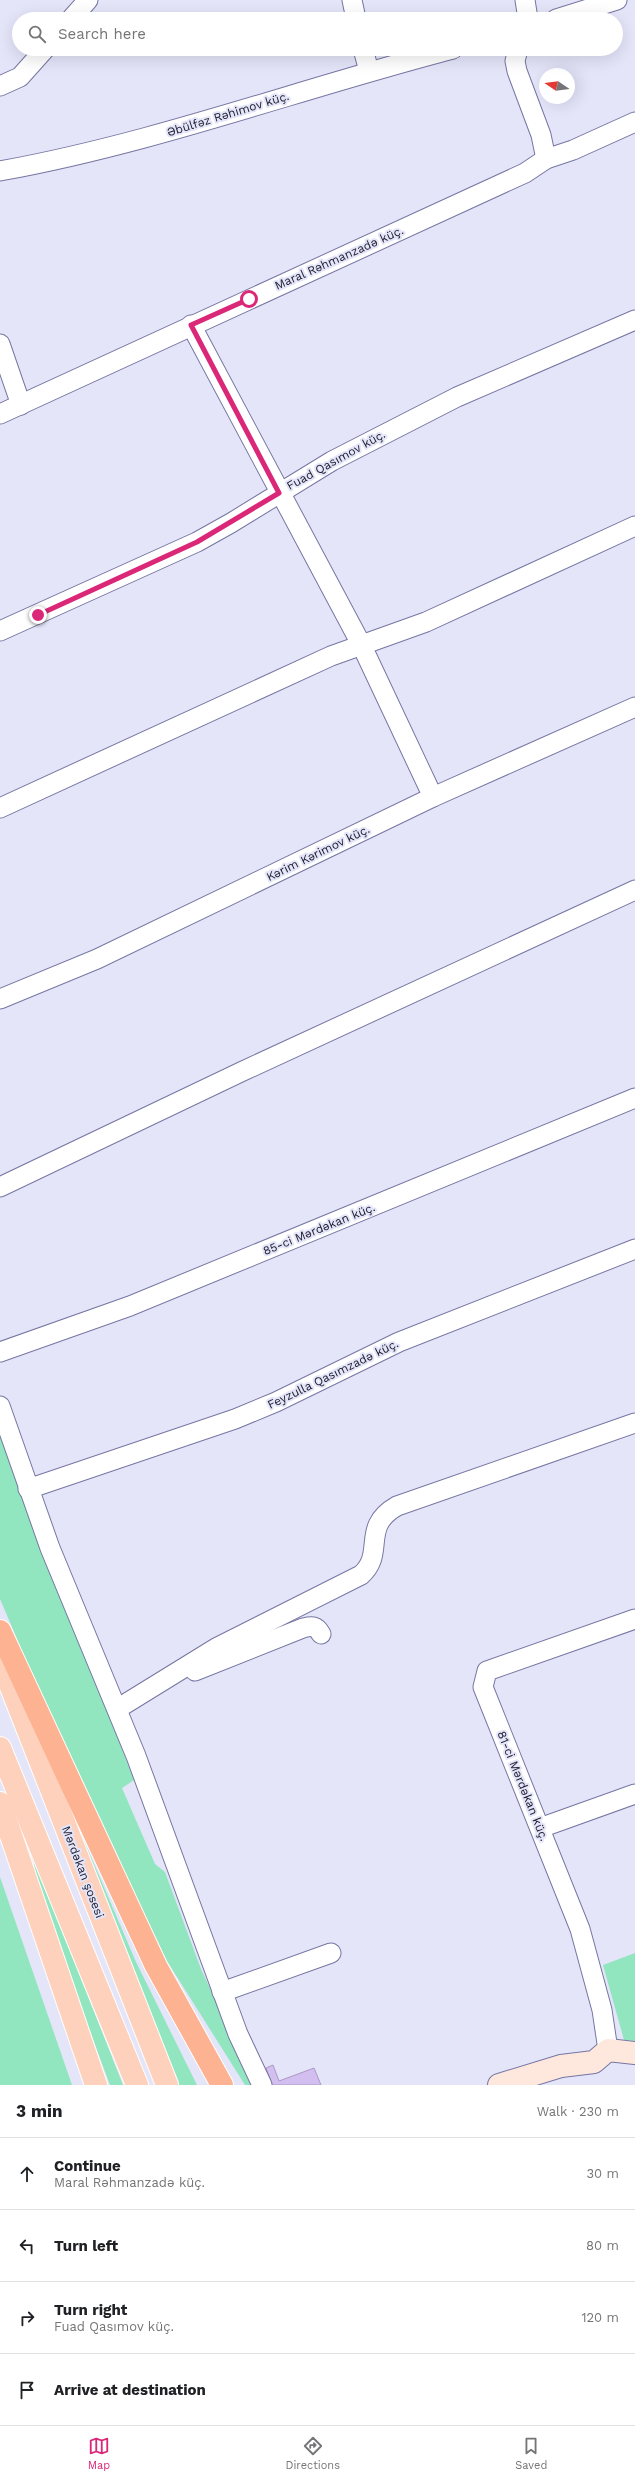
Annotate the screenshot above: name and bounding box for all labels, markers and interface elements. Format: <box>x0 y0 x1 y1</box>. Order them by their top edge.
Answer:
search box <box>12 12 623 56</box>
icon: search <box>26 23 48 45</box>
text: Search here <box>58 25 146 43</box>
north arrow <box>539 68 575 104</box>
street label: Əbülfəz Rəhimov küç. <box>165 89 291 139</box>
street label: Maral Rəhmanzadə küç. <box>272 223 406 293</box>
route start <box>240 290 258 308</box>
street label: Fuad Qasımov küç. <box>284 427 388 493</box>
route end <box>29 606 47 624</box>
street label: Kərim Kərimov küç. <box>264 822 372 884</box>
street label: 85-ci Mərdəkan küç. <box>261 1200 377 1258</box>
street label: Feyzulla Qasımzadə küç. <box>265 1336 401 1412</box>
street label: 81-ci Mərdəkan küç. <box>495 1729 551 1843</box>
street label: Mərdəkan şosesi <box>59 1824 107 1920</box>
text: 3 min <box>16 2101 62 2121</box>
text: Walk · 230 m <box>537 2104 619 2119</box>
text: Continue <box>54 2157 121 2175</box>
icon: ahead <box>16 2163 38 2185</box>
text: 30 m <box>587 2166 619 2181</box>
text: Maral Rəhmanzadə küç. <box>54 2175 205 2190</box>
icon: left <box>16 2235 38 2257</box>
text: Turn left <box>54 2237 118 2255</box>
text: 80 m <box>586 2238 619 2253</box>
text: Turn right <box>54 2301 127 2319</box>
icon: right <box>16 2307 38 2329</box>
text: 120 m <box>581 2310 619 2325</box>
text: Fuad Qasımov küç. <box>54 2319 174 2334</box>
icon: arrive <box>16 2379 38 2401</box>
text: Arrive at destination <box>54 2381 206 2399</box>
tab: Map <box>88 2435 110 2472</box>
tab: Directions <box>286 2435 340 2472</box>
tab: Saved <box>515 2435 547 2472</box>

